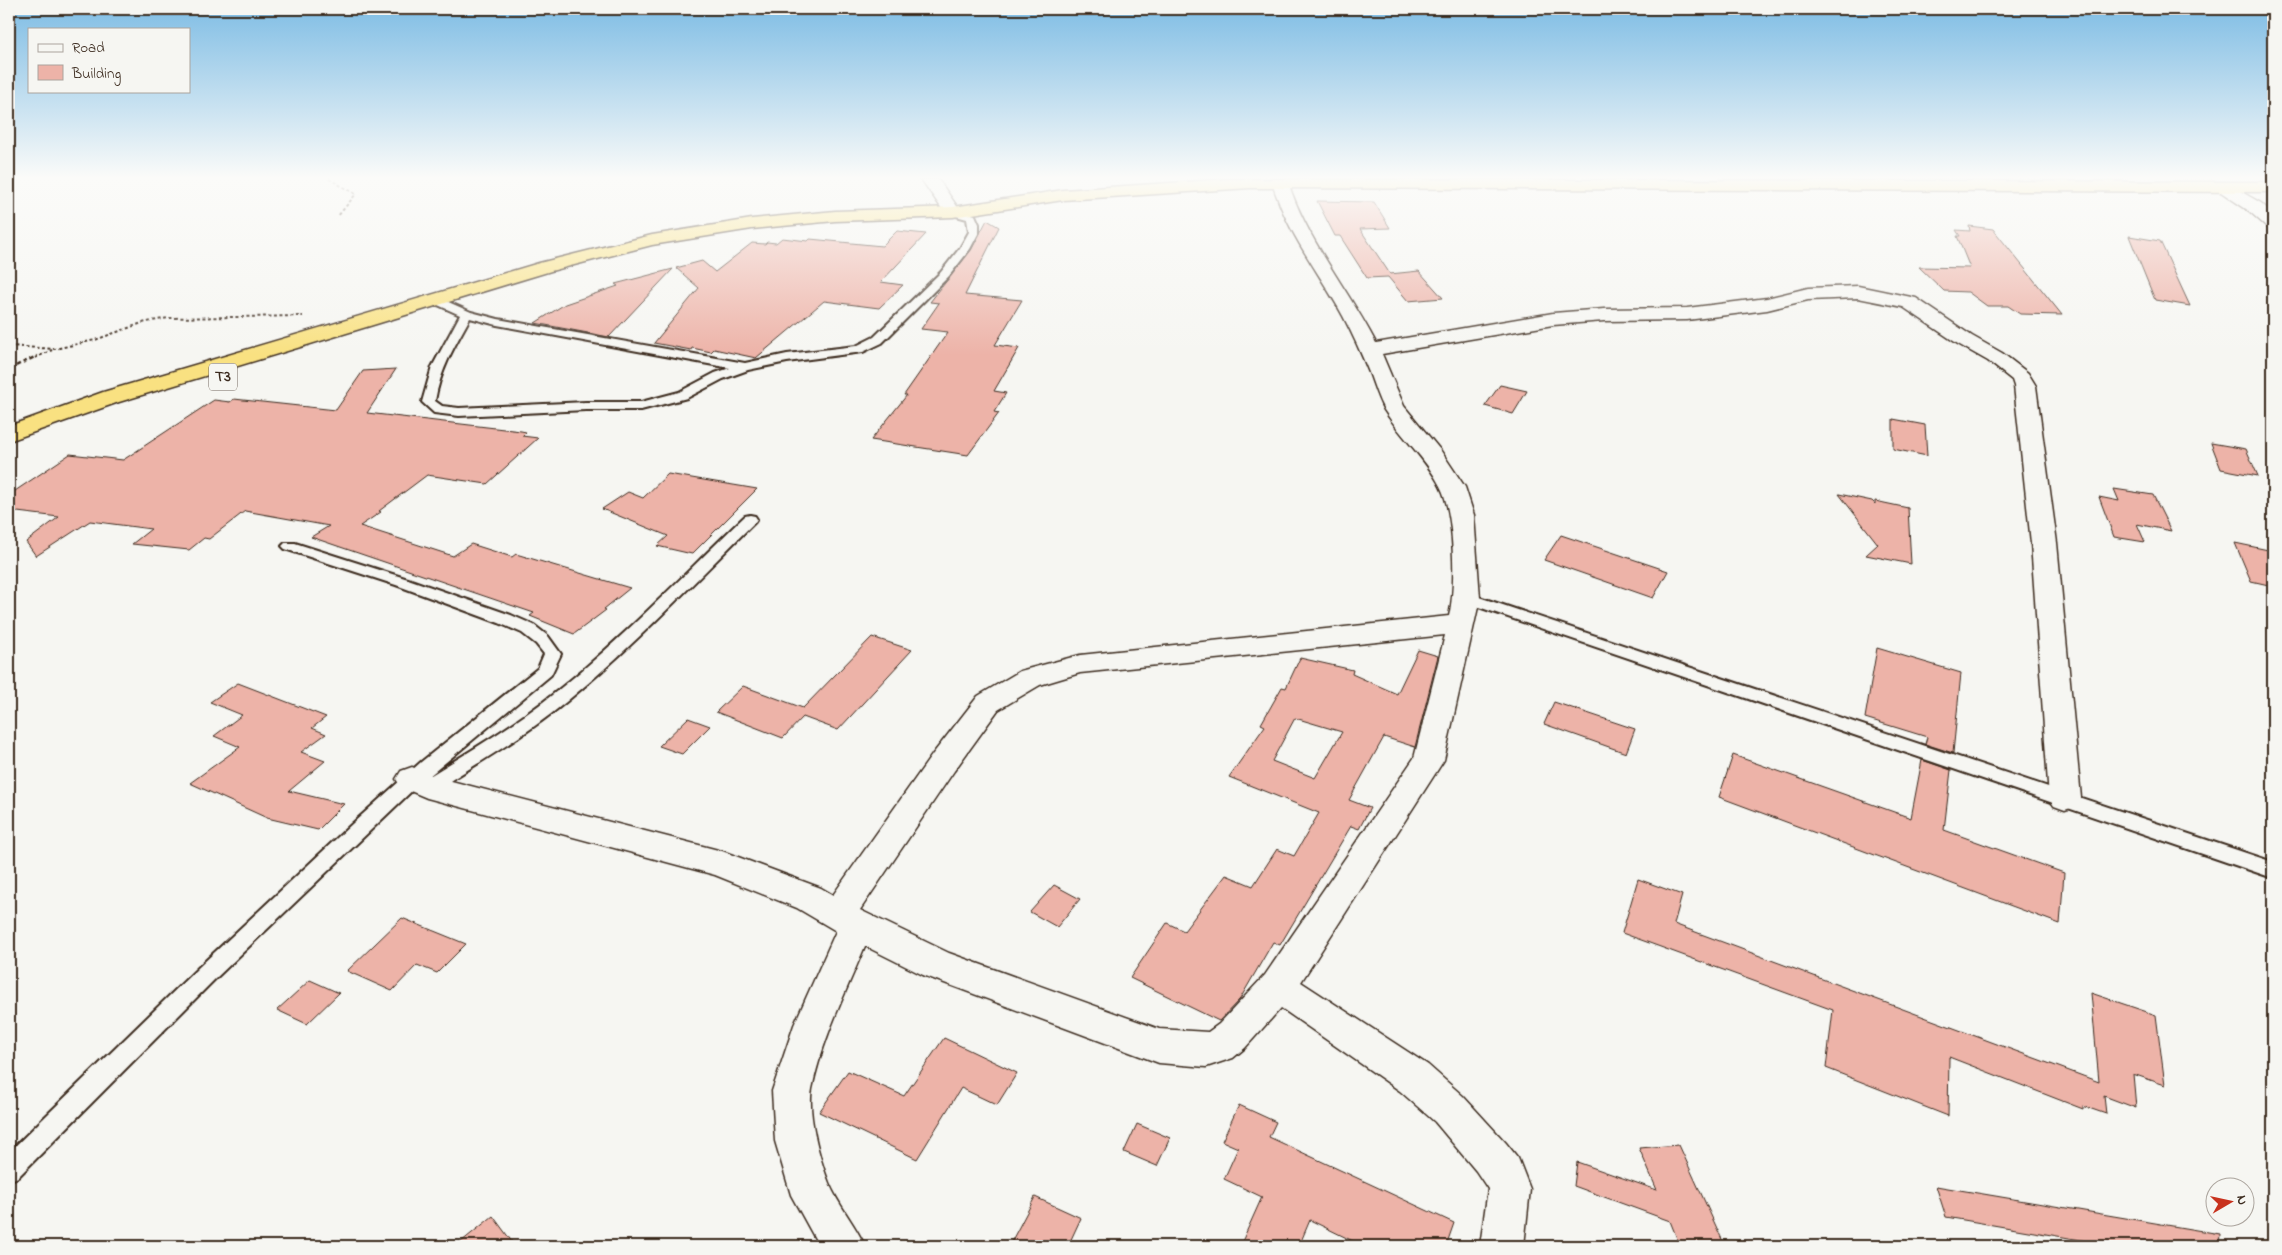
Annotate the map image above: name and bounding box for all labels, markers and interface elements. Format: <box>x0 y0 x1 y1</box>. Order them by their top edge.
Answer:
legend <box>28 28 190 92</box>
text: Road <box>72 37 105 59</box>
text: Building <box>71 63 121 86</box>
road number: T3 <box>209 364 237 391</box>
north arrow <box>2204 1178 2254 1228</box>
text: N <box>2230 1194 2252 1207</box>

